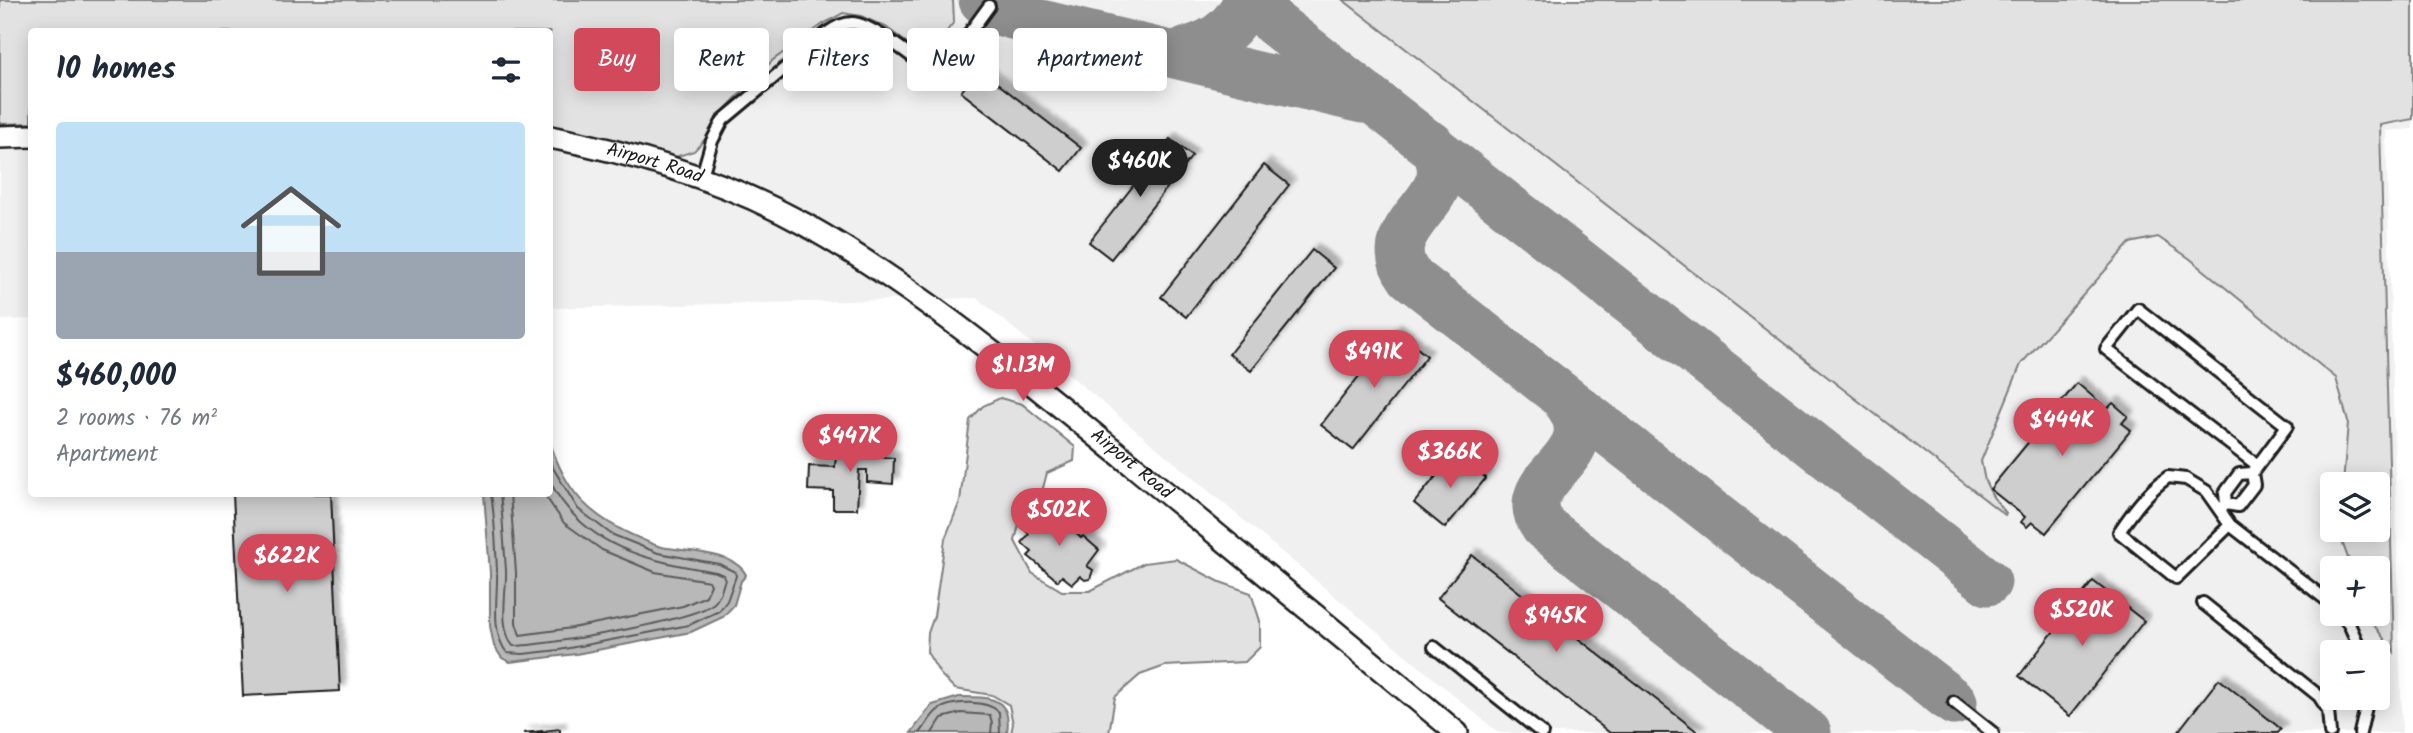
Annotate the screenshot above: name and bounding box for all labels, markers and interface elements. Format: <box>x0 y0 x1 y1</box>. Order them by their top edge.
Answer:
chip: Buy <box>574 28 660 91</box>
chip: Rent <box>674 28 769 91</box>
chip: Filters <box>783 28 893 91</box>
chip: New <box>907 28 999 91</box>
chip: Apartment <box>1013 28 1167 91</box>
text: 10 homes <box>56 46 176 94</box>
icon: filters <box>487 51 525 89</box>
street label: Airport Road <box>603 135 708 193</box>
pin: $460K <box>1091 140 1189 199</box>
text: $460K <box>1108 144 1172 180</box>
icon: home <box>228 168 354 294</box>
pin: $491K <box>1325 330 1423 390</box>
text: $491K <box>1345 335 1403 371</box>
pin: $1.13M <box>966 344 1080 403</box>
text: $1.13M <box>992 348 1054 384</box>
text: $460,000 <box>56 353 176 401</box>
pin: $444K <box>2013 398 2111 458</box>
text: 2 rooms · 76 m² <box>56 401 217 437</box>
text: $444K <box>2029 403 2095 439</box>
pin: $447K <box>801 414 899 474</box>
text: $447K <box>818 419 882 455</box>
street label: Airport Road <box>1083 421 1180 508</box>
pin: $366K <box>1401 430 1499 490</box>
text: $366K <box>1418 435 1482 471</box>
text: Apartment <box>56 437 158 473</box>
map controls <box>2320 472 2390 710</box>
button: layers <box>2320 472 2390 542</box>
pin: $502K <box>1010 489 1108 548</box>
text: $502K <box>1027 493 1091 529</box>
pin: $622K <box>238 534 336 594</box>
text: $622K <box>254 539 320 575</box>
button: + <box>2320 556 2390 626</box>
pin: $520K <box>2033 588 2131 648</box>
text: $520K <box>2050 593 2114 629</box>
pin: $945K <box>1507 594 1605 654</box>
text: $945K <box>1524 599 1588 635</box>
button: − <box>2320 640 2390 710</box>

